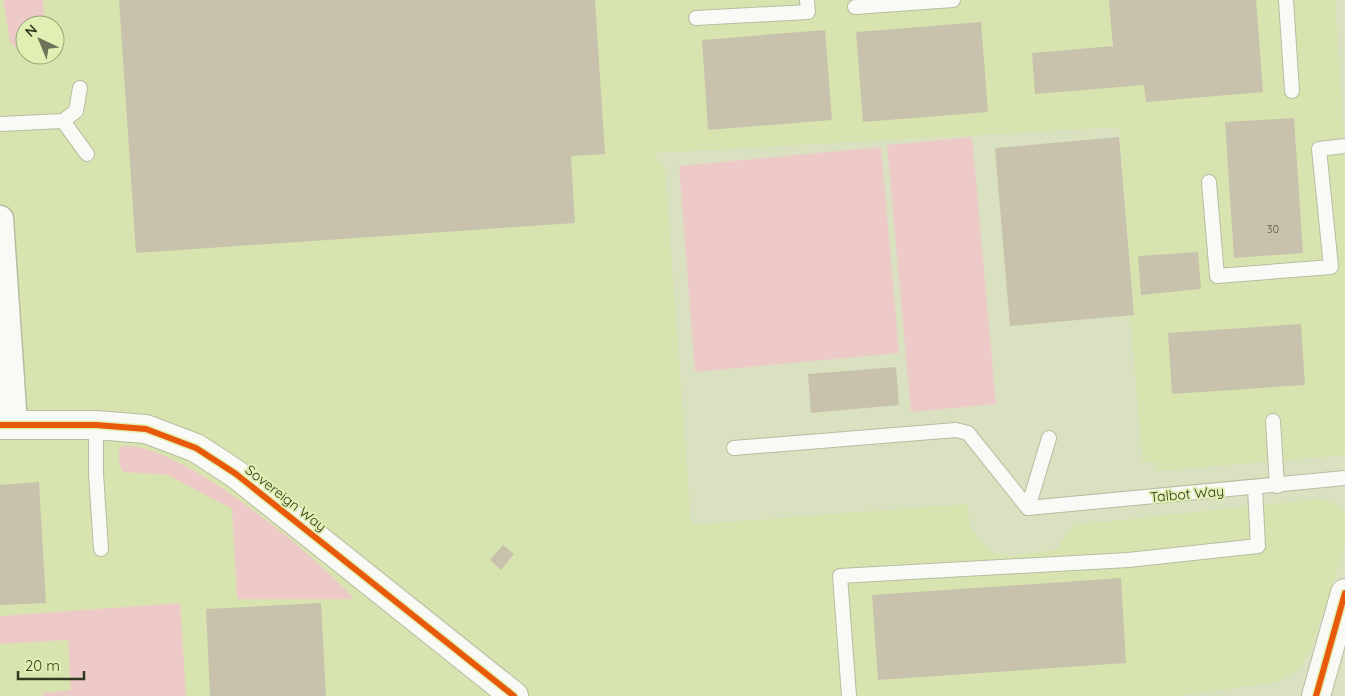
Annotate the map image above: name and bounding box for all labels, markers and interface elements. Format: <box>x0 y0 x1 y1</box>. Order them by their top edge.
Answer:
north arrow <box>15 15 65 65</box>
text: N <box>21 21 41 41</box>
house number: 30 <box>1267 222 1279 236</box>
street label: Sovereign Way <box>242 461 330 535</box>
street label: Talbot Way <box>1149 482 1225 506</box>
scale bar <box>18 648 84 680</box>
text: 20 m <box>25 656 60 675</box>

